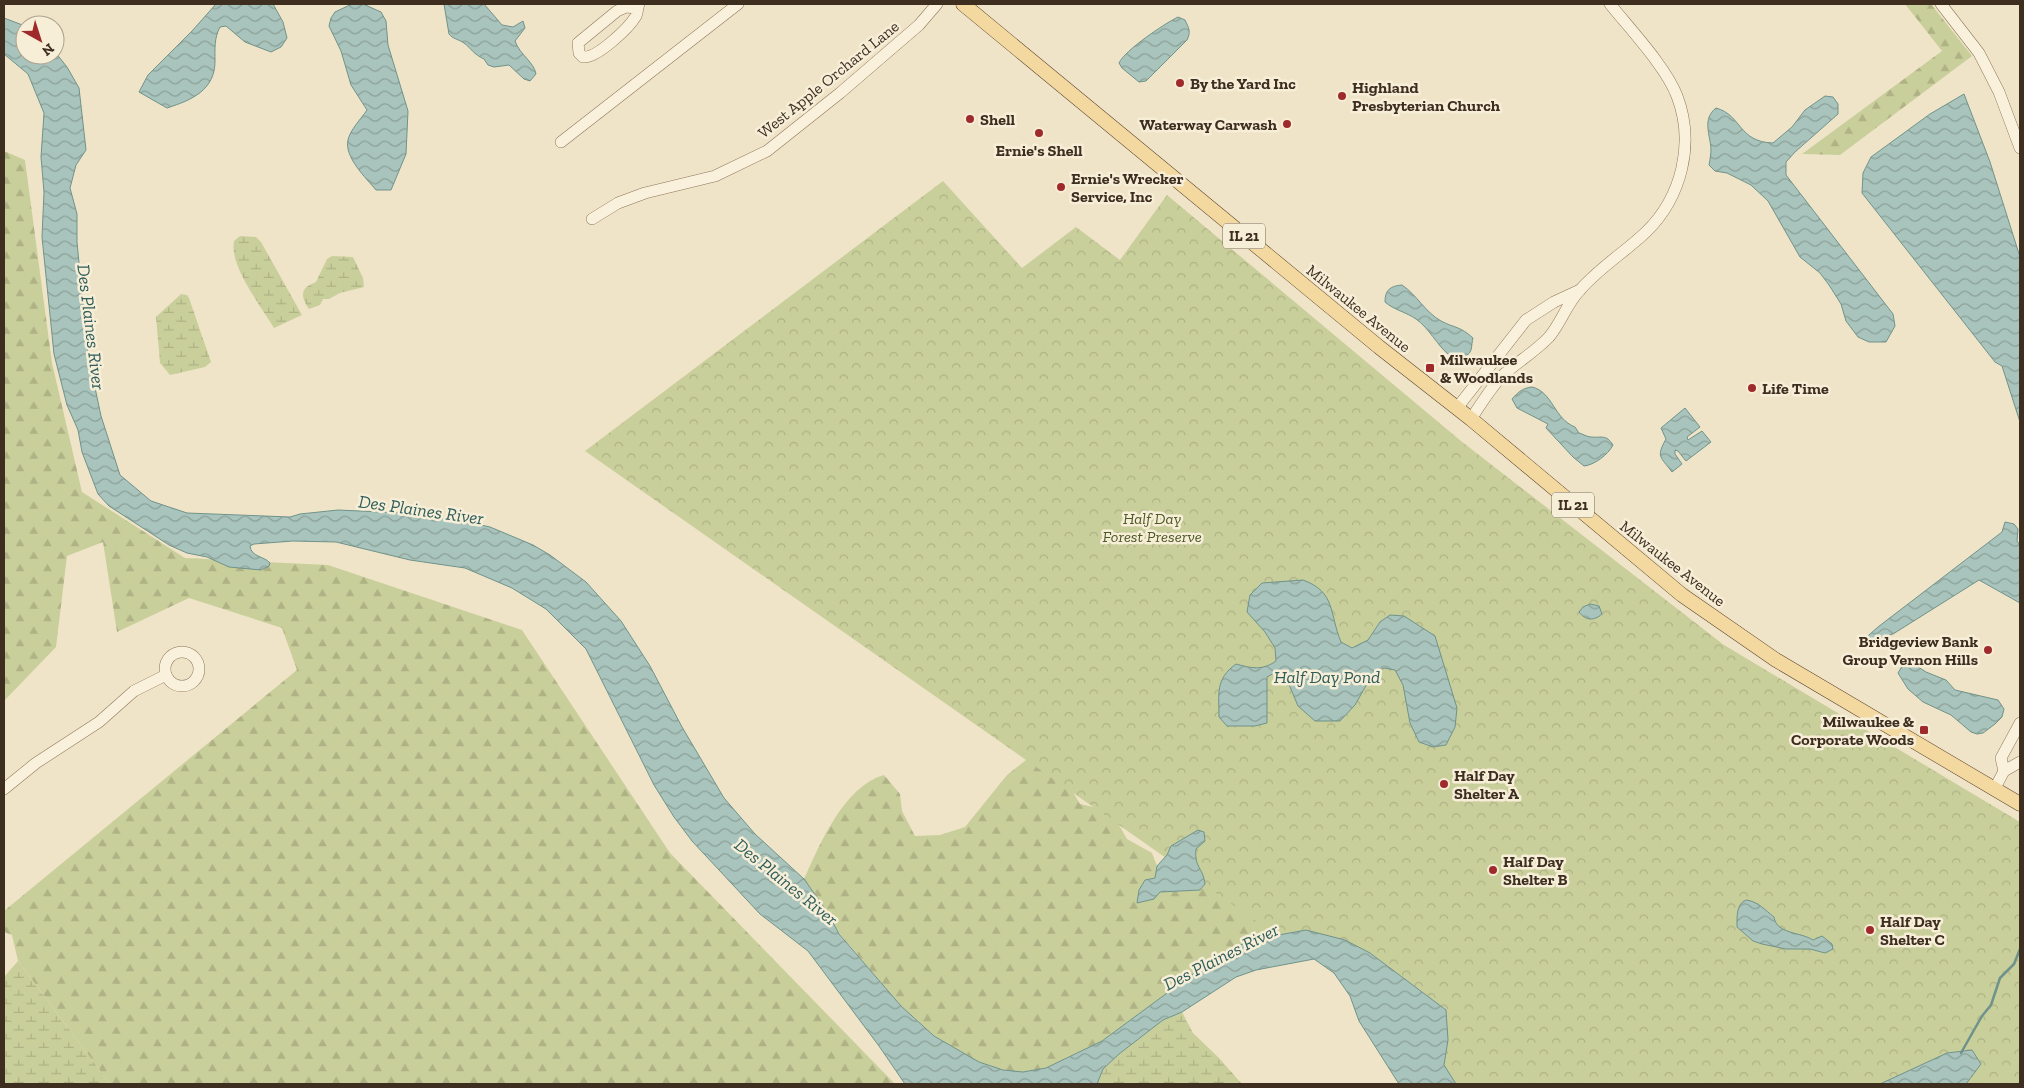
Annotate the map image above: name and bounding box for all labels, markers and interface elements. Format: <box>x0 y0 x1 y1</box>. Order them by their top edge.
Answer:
north arrow <box>15 15 65 65</box>
street label: West Apple Orchard Lane <box>754 17 903 142</box>
text: N <box>38 40 57 60</box>
place label: By the Yard Inc <box>1190 74 1296 93</box>
marker: By the Yard Inc <box>1174 77 1186 89</box>
place label: Highland Presbyterian Church <box>1352 78 1501 115</box>
marker: Highland Presbyterian Church <box>1336 90 1348 102</box>
place label: Shell <box>980 110 1015 129</box>
marker: Shell <box>964 113 976 125</box>
place label: Waterway Carwash <box>1139 115 1278 134</box>
marker: Waterway Carwash <box>1281 118 1293 130</box>
marker: Ernie's Shell <box>1033 127 1045 139</box>
place label: Ernie's Shell <box>995 141 1083 160</box>
place label: Ernie's Wrecker Service, Inc <box>1071 169 1183 206</box>
marker: Ernie's Wrecker Service, Inc <box>1055 181 1067 193</box>
road number: IL 21 <box>1223 224 1265 248</box>
street label: Milwaukee Avenue <box>1303 261 1415 356</box>
water label: Des Plaines River <box>72 263 110 392</box>
place label: Milwaukee & Woodlands <box>1440 350 1533 387</box>
marker: Milwaukee & Woodlands <box>1424 362 1436 374</box>
place label: Life Time <box>1762 379 1829 398</box>
marker: Life Time <box>1746 382 1758 394</box>
water label: Des Plaines River <box>357 490 486 530</box>
road number: IL 21 <box>1552 492 1594 518</box>
park label: Half Day Forest Preserve <box>1102 509 1202 546</box>
street label: Milwaukee Avenue <box>1616 516 1729 610</box>
place label: Bridgeview Bank Group Vernon Hills <box>1843 632 1978 669</box>
marker: Bridgeview Bank Group Vernon Hills <box>1982 644 1994 656</box>
water label: Half Day Pond <box>1274 666 1380 688</box>
place label: Milwaukee & Corporate Woods <box>1791 712 1914 749</box>
marker: Milwaukee & Corporate Woods <box>1918 724 1930 736</box>
place label: Half Day Shelter A <box>1454 766 1519 803</box>
marker: Half Day Shelter A <box>1438 778 1450 790</box>
water label: Des Plaines River <box>730 834 843 931</box>
place label: Half Day Shelter B <box>1503 852 1567 889</box>
marker: Half Day Shelter B <box>1487 864 1499 876</box>
place label: Half Day Shelter C <box>1880 912 1945 949</box>
water label: Des Plaines River <box>1160 918 1283 995</box>
marker: Half Day Shelter C <box>1864 924 1876 936</box>

